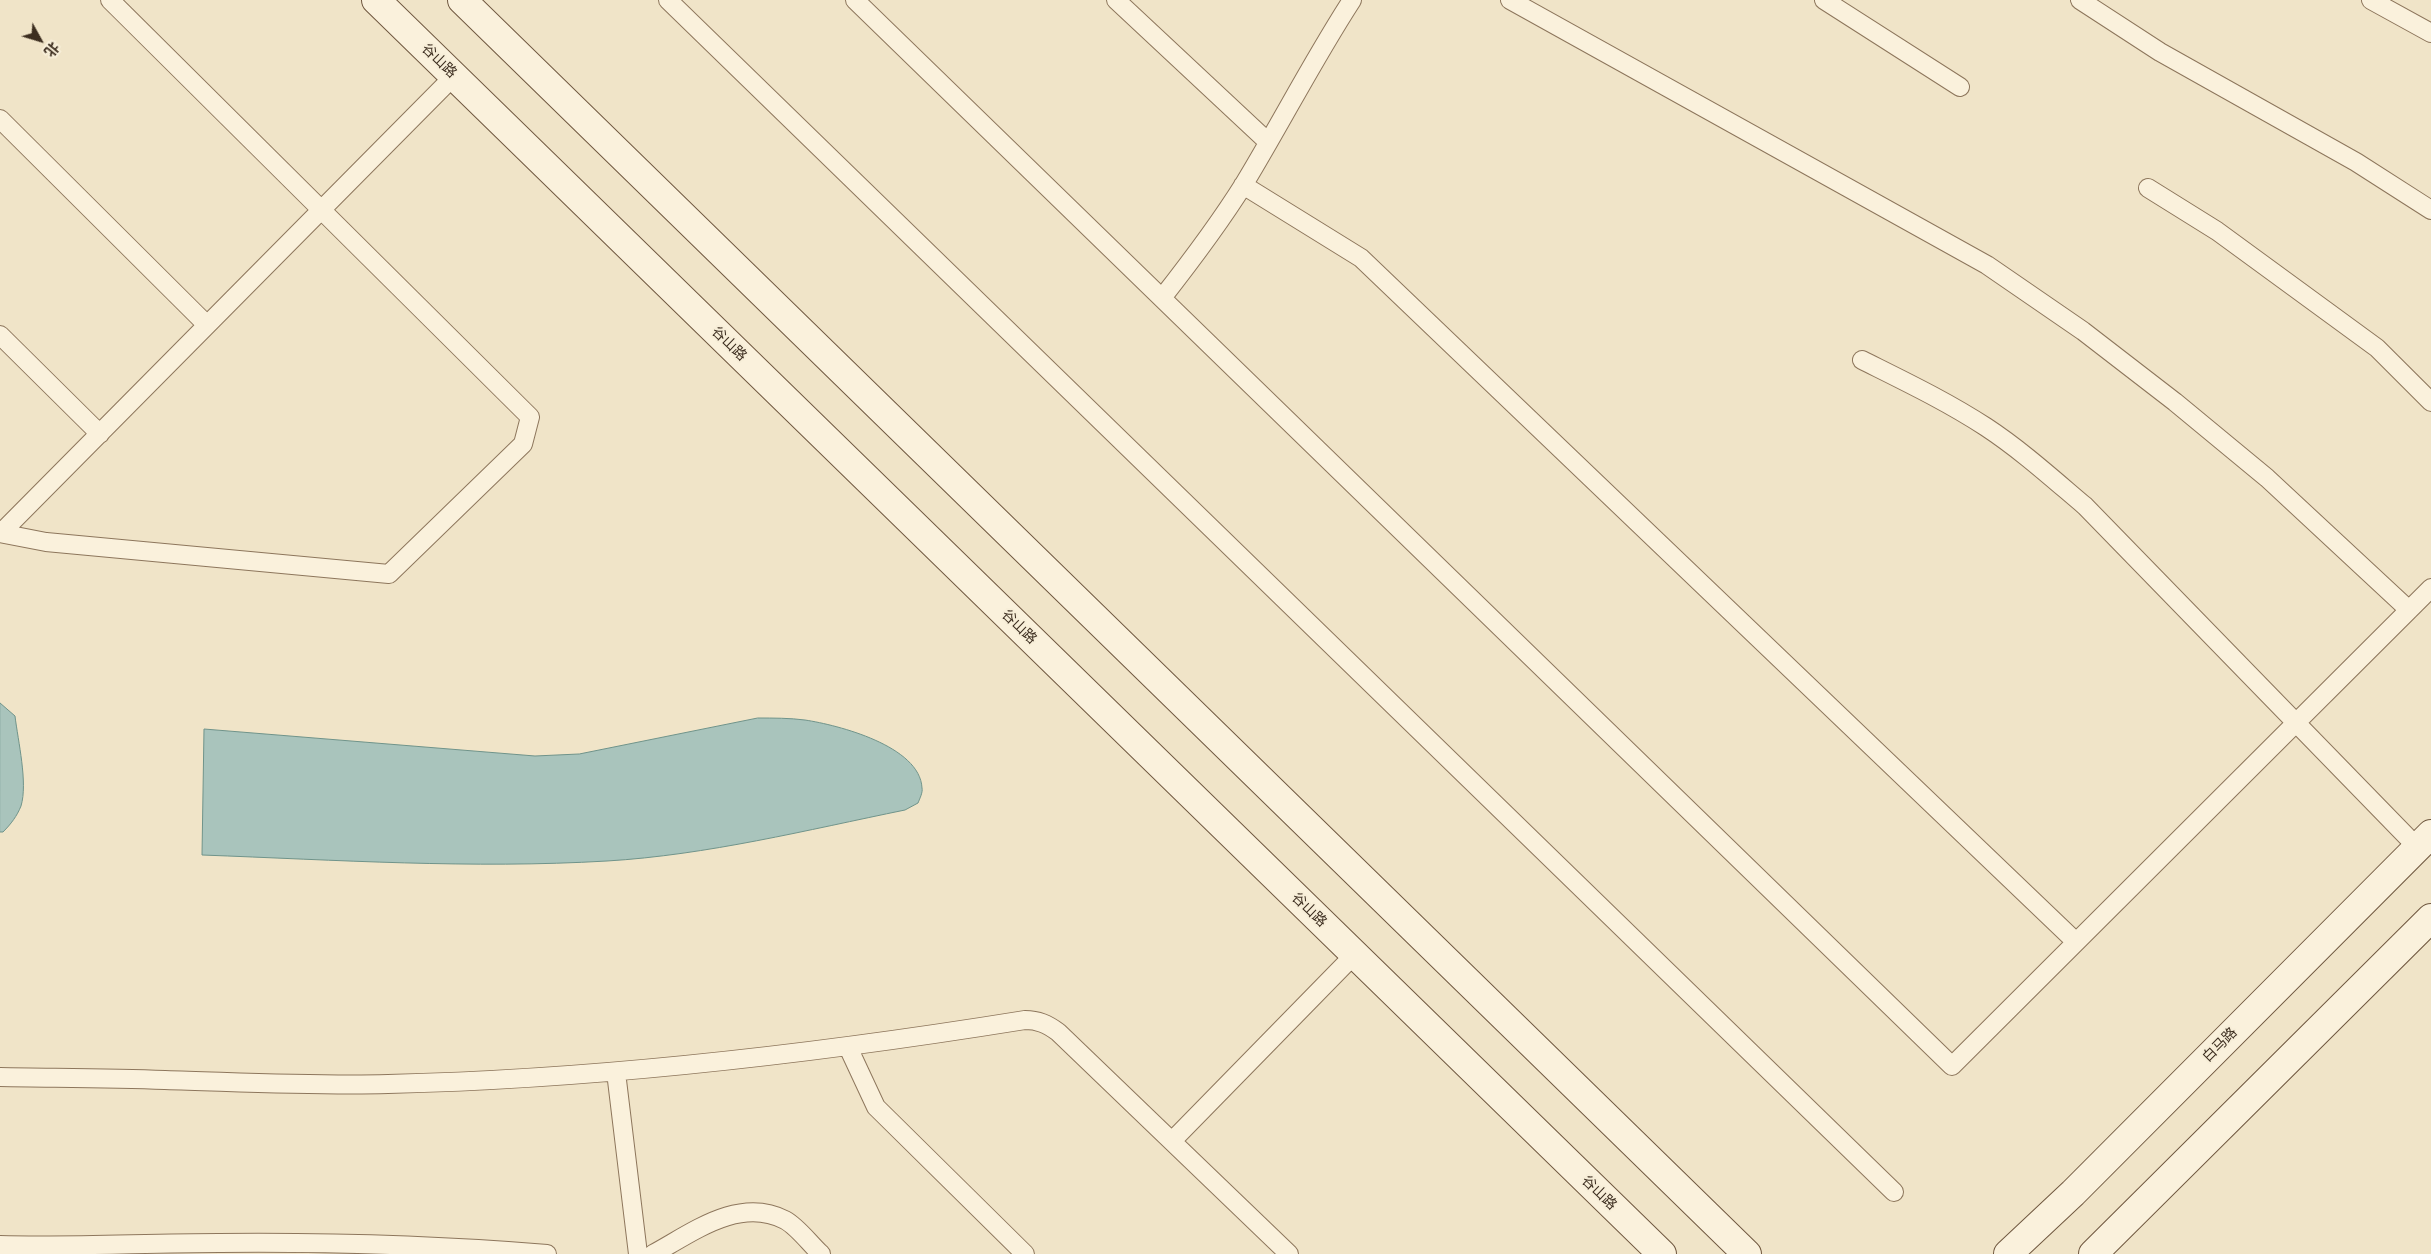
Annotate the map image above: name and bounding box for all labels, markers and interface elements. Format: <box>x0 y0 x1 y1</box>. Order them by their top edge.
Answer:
north arrow <box>15 15 65 65</box>
text: 北 <box>40 38 63 61</box>
street label: 谷山路 <box>418 40 460 82</box>
street label: 谷山路 <box>708 323 750 365</box>
street label: 谷山路 <box>998 606 1040 648</box>
street label: 谷山路 <box>1288 889 1330 931</box>
street label: 白马路 <box>2199 1024 2241 1066</box>
street label: 谷山路 <box>1578 1172 1620 1214</box>

